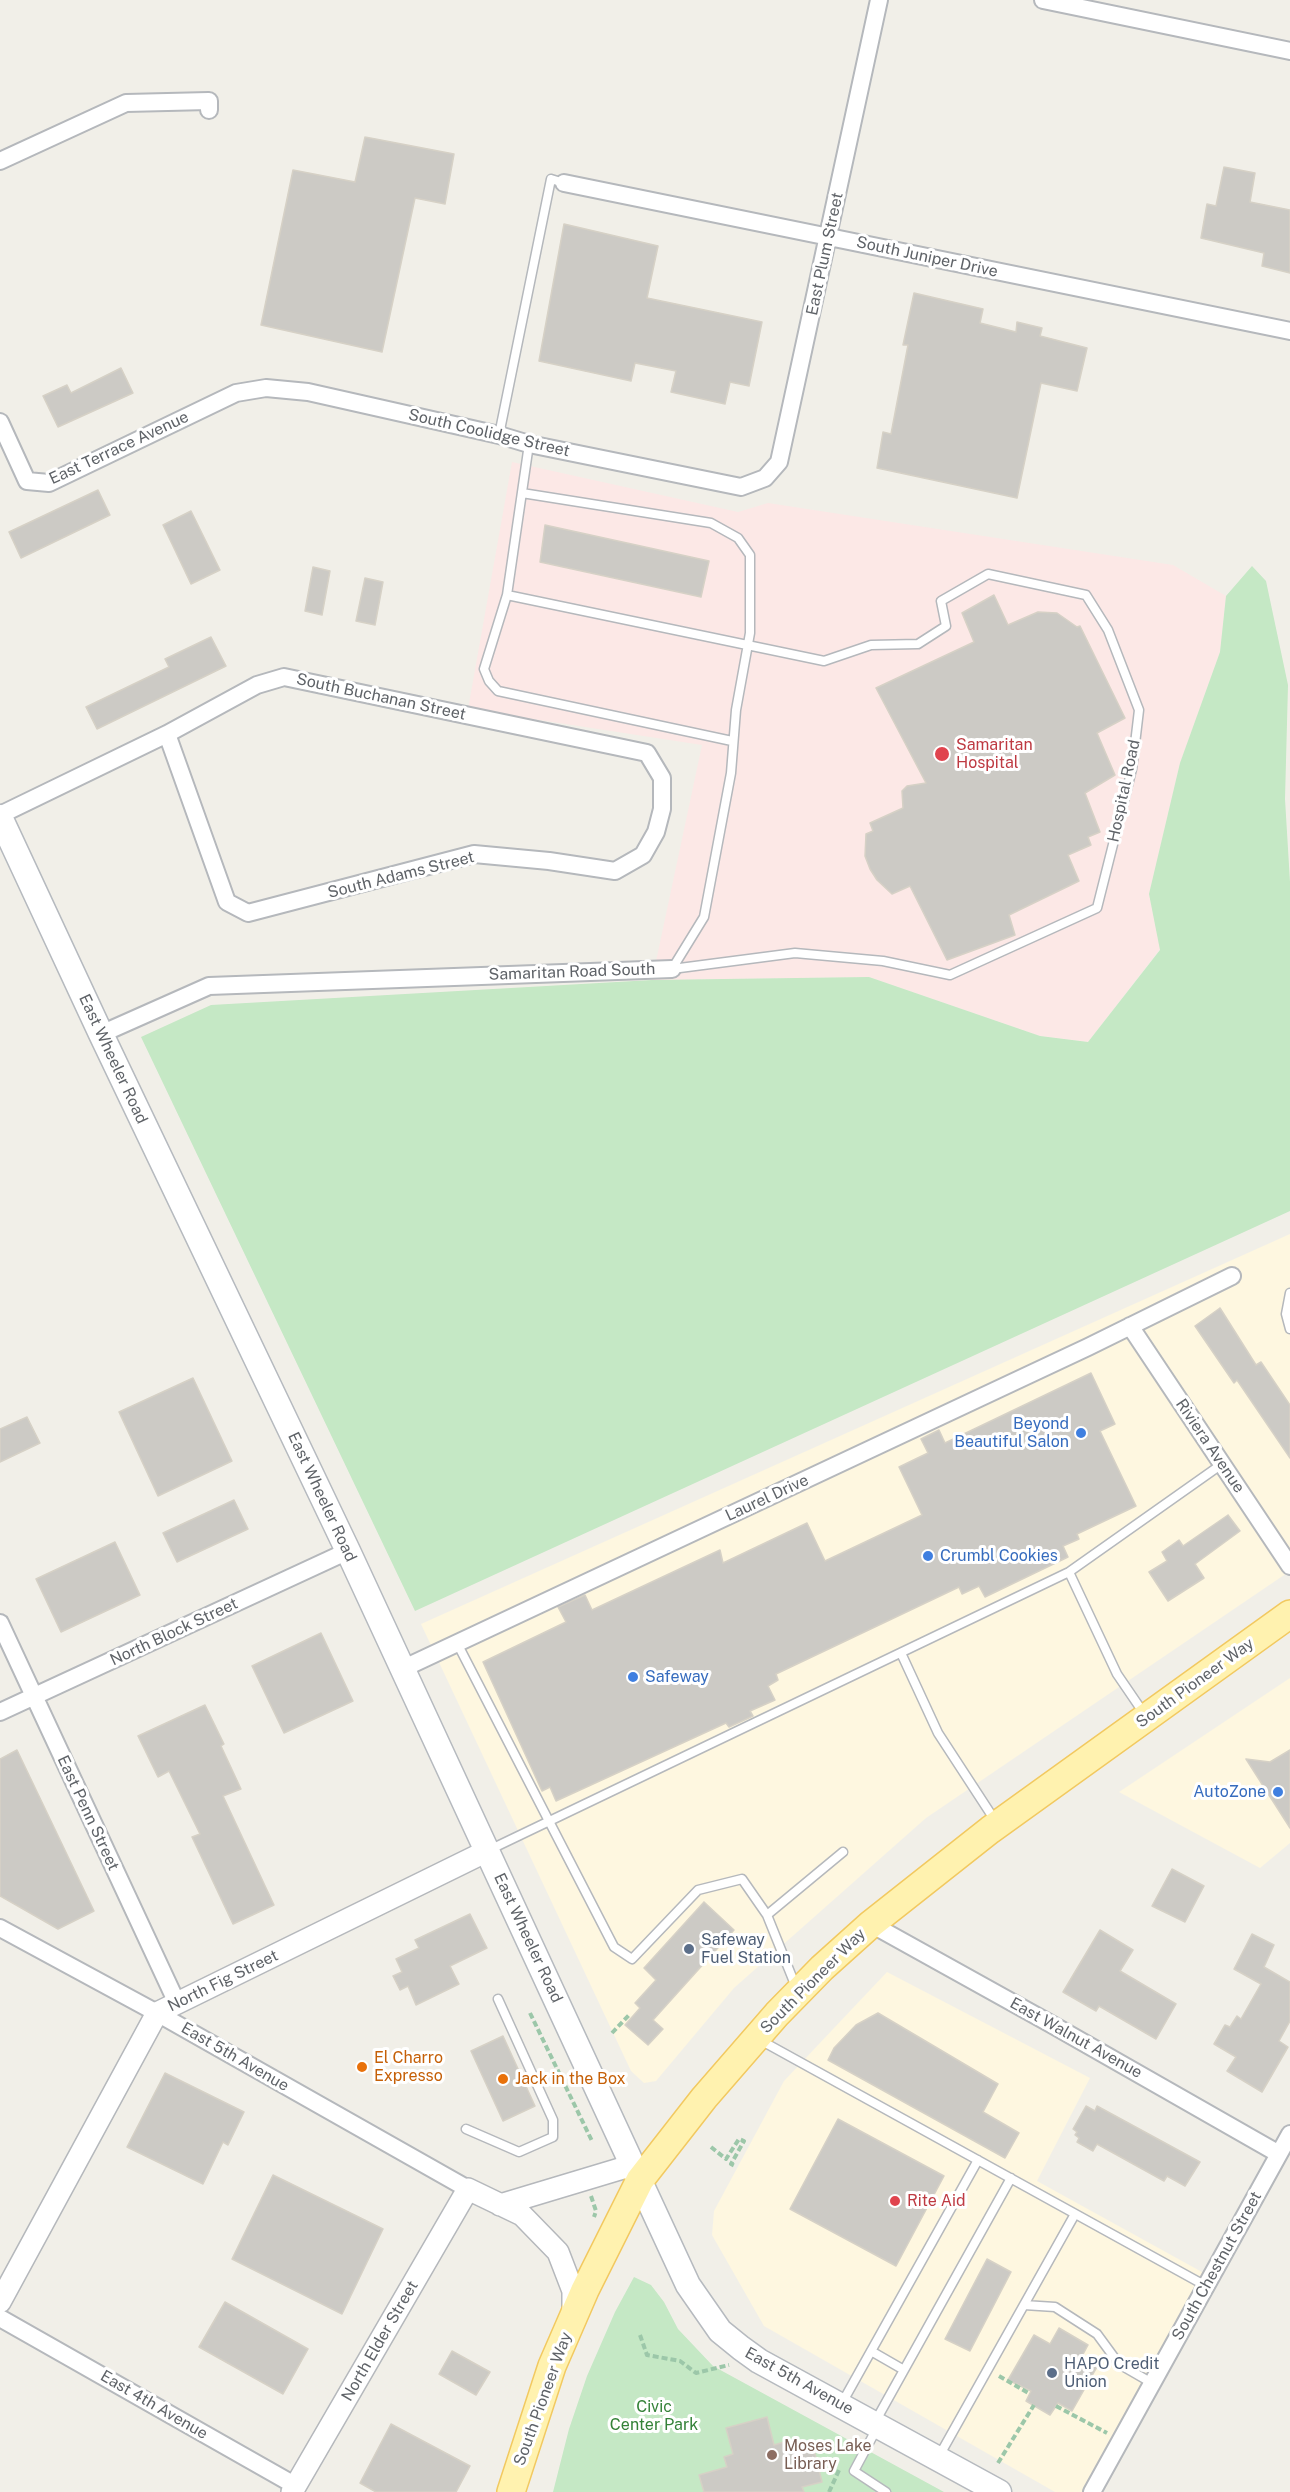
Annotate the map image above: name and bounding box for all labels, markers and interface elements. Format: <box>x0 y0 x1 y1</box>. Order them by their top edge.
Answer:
street label: East Plum Street <box>803 191 847 317</box>
street label: South Juniper Drive <box>854 233 1000 281</box>
street label: South Coolidge Street <box>406 405 572 461</box>
street label: East Terrace Avenue <box>46 407 192 489</box>
street label: South Buchanan Street <box>294 670 468 724</box>
place label: Samaritan Hospital <box>956 735 1033 773</box>
street label: Hospital Road <box>1104 738 1144 844</box>
marker: Samaritan Hospital <box>933 745 951 763</box>
street label: South Adams Street <box>326 847 476 903</box>
street label: Samaritan Road South <box>488 959 656 985</box>
street label: East Wheeler Road <box>75 991 151 1127</box>
street label: Riviera Avenue <box>1171 1395 1249 1497</box>
place label: Beyond Beautiful Salon <box>954 1414 1069 1452</box>
marker: Beyond Beautiful Salon <box>1074 1426 1088 1440</box>
street label: East Wheeler Road <box>284 1429 360 1565</box>
street label: Laurel Drive <box>722 1470 812 1526</box>
place label: Crumbl Cookies <box>940 1546 1058 1566</box>
marker: Crumbl Cookies <box>921 1549 935 1563</box>
street label: North Block Street <box>107 1594 241 1670</box>
street label: South Pioneer Way <box>1132 1634 1258 1732</box>
place label: Safeway <box>645 1667 709 1687</box>
marker: Safeway <box>626 1670 640 1684</box>
street label: East Penn Street <box>53 1752 123 1874</box>
place label: AutoZone <box>1193 1782 1266 1802</box>
marker: AutoZone <box>1271 1785 1285 1799</box>
street label: East Wheeler Road <box>490 1870 566 2006</box>
street label: South Pioneer Way <box>756 1924 870 2038</box>
place label: Safeway Fuel Station <box>701 1930 791 1968</box>
marker: Safeway Fuel Station <box>682 1942 696 1956</box>
street label: North Fig Street <box>165 1946 281 2016</box>
street label: East Walnut Avenue <box>1006 1994 1146 2082</box>
street label: East 5th Avenue <box>178 2018 292 2096</box>
place label: El Charro Expresso <box>374 2048 443 2086</box>
marker: El Charro Expresso <box>355 2060 369 2074</box>
place label: Jack in the Box <box>515 2069 625 2089</box>
marker: Jack in the Box <box>496 2072 510 2086</box>
street label: South Chestnut Street <box>1168 2188 1266 2344</box>
place label: Rite Aid <box>907 2191 966 2211</box>
marker: Rite Aid <box>888 2194 902 2208</box>
street label: North Elder Street <box>338 2277 422 2405</box>
street label: South Pioneer Way <box>510 2330 576 2468</box>
street label: East 5th Avenue <box>741 2343 857 2419</box>
place label: HAPO Credit Union <box>1064 2354 1160 2392</box>
street label: East 4th Avenue <box>97 2366 211 2444</box>
marker: HAPO Credit Union <box>1045 2366 1059 2380</box>
park label: Civic Center Park <box>610 2397 698 2435</box>
place label: Moses Lake Library <box>784 2436 872 2474</box>
marker: Moses Lake Library <box>765 2448 779 2462</box>

